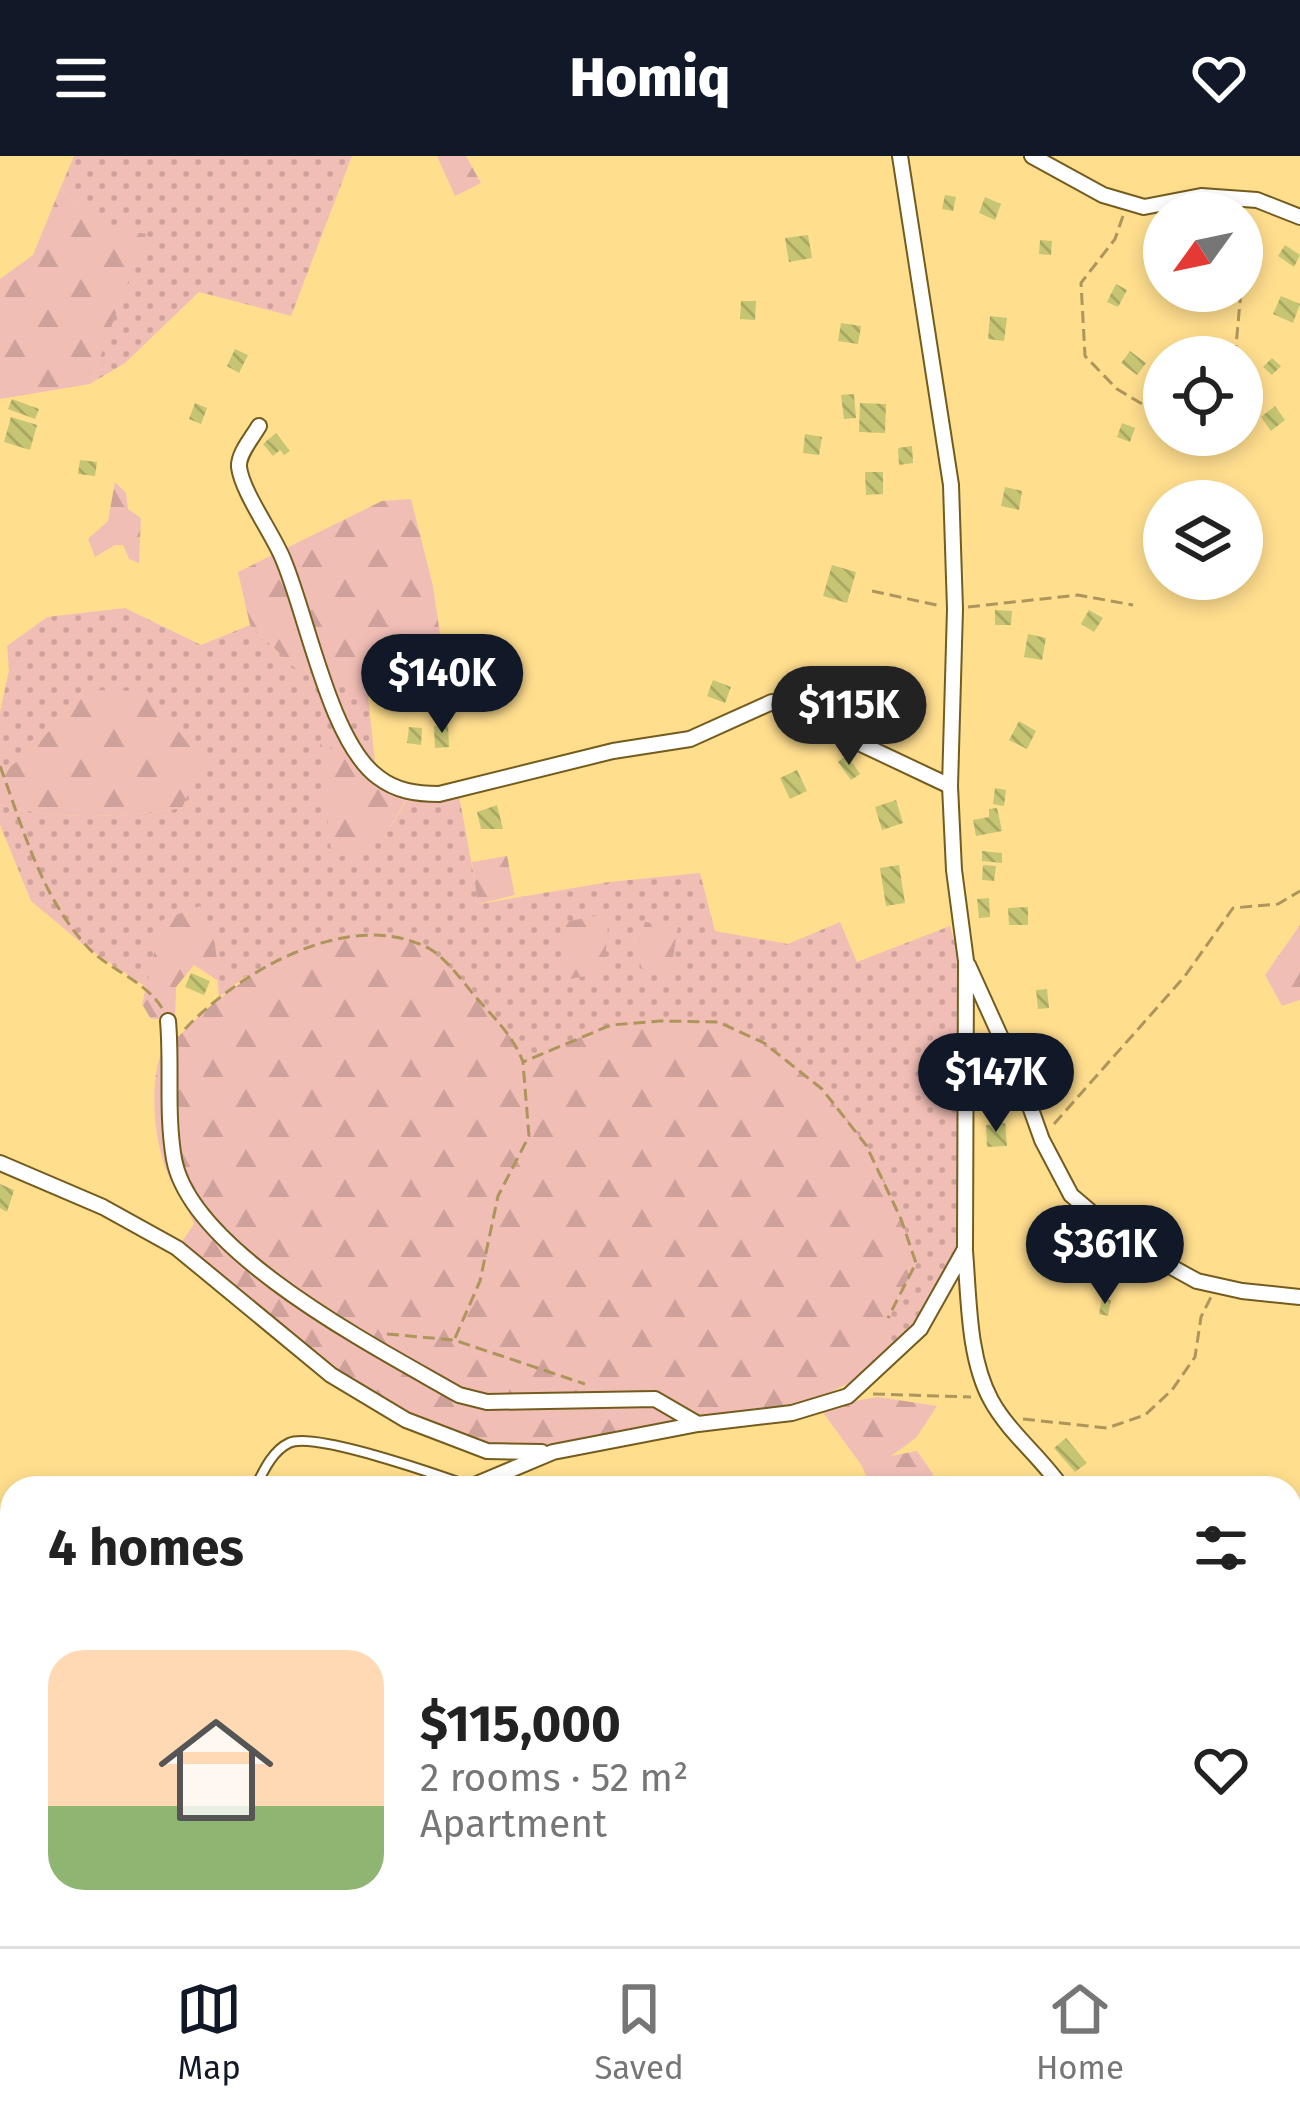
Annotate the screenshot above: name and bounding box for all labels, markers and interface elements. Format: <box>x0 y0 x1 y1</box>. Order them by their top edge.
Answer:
icon: menu <box>48 45 114 111</box>
icon: heart <box>1186 45 1252 111</box>
text: Homiq <box>570 46 730 110</box>
north arrow <box>1143 192 1263 312</box>
map controls <box>1143 192 1263 600</box>
button: locate <box>1143 336 1263 456</box>
button: layers <box>1143 480 1263 600</box>
pin: $140K <box>358 634 526 736</box>
text: $140K <box>388 650 496 696</box>
pin: $115K <box>765 666 933 768</box>
text: $115K <box>798 682 900 728</box>
pin: $147K <box>912 1033 1080 1135</box>
text: $147K <box>945 1049 1047 1095</box>
pin: $361K <box>1021 1205 1189 1307</box>
text: $361K <box>1053 1221 1157 1267</box>
icon: filters <box>1188 1515 1254 1581</box>
text: 4 homes <box>48 1517 244 1579</box>
text: $115,000 <box>420 1693 621 1755</box>
icon: home <box>144 1698 288 1842</box>
icon: heart <box>1188 1737 1254 1803</box>
text: 2 rooms · 52 m² <box>420 1755 688 1801</box>
text: Apartment <box>420 1801 607 1847</box>
tab: Map <box>176 1976 242 2088</box>
tab: Saved <box>594 1976 684 2088</box>
tab: Home <box>1036 1976 1124 2088</box>

